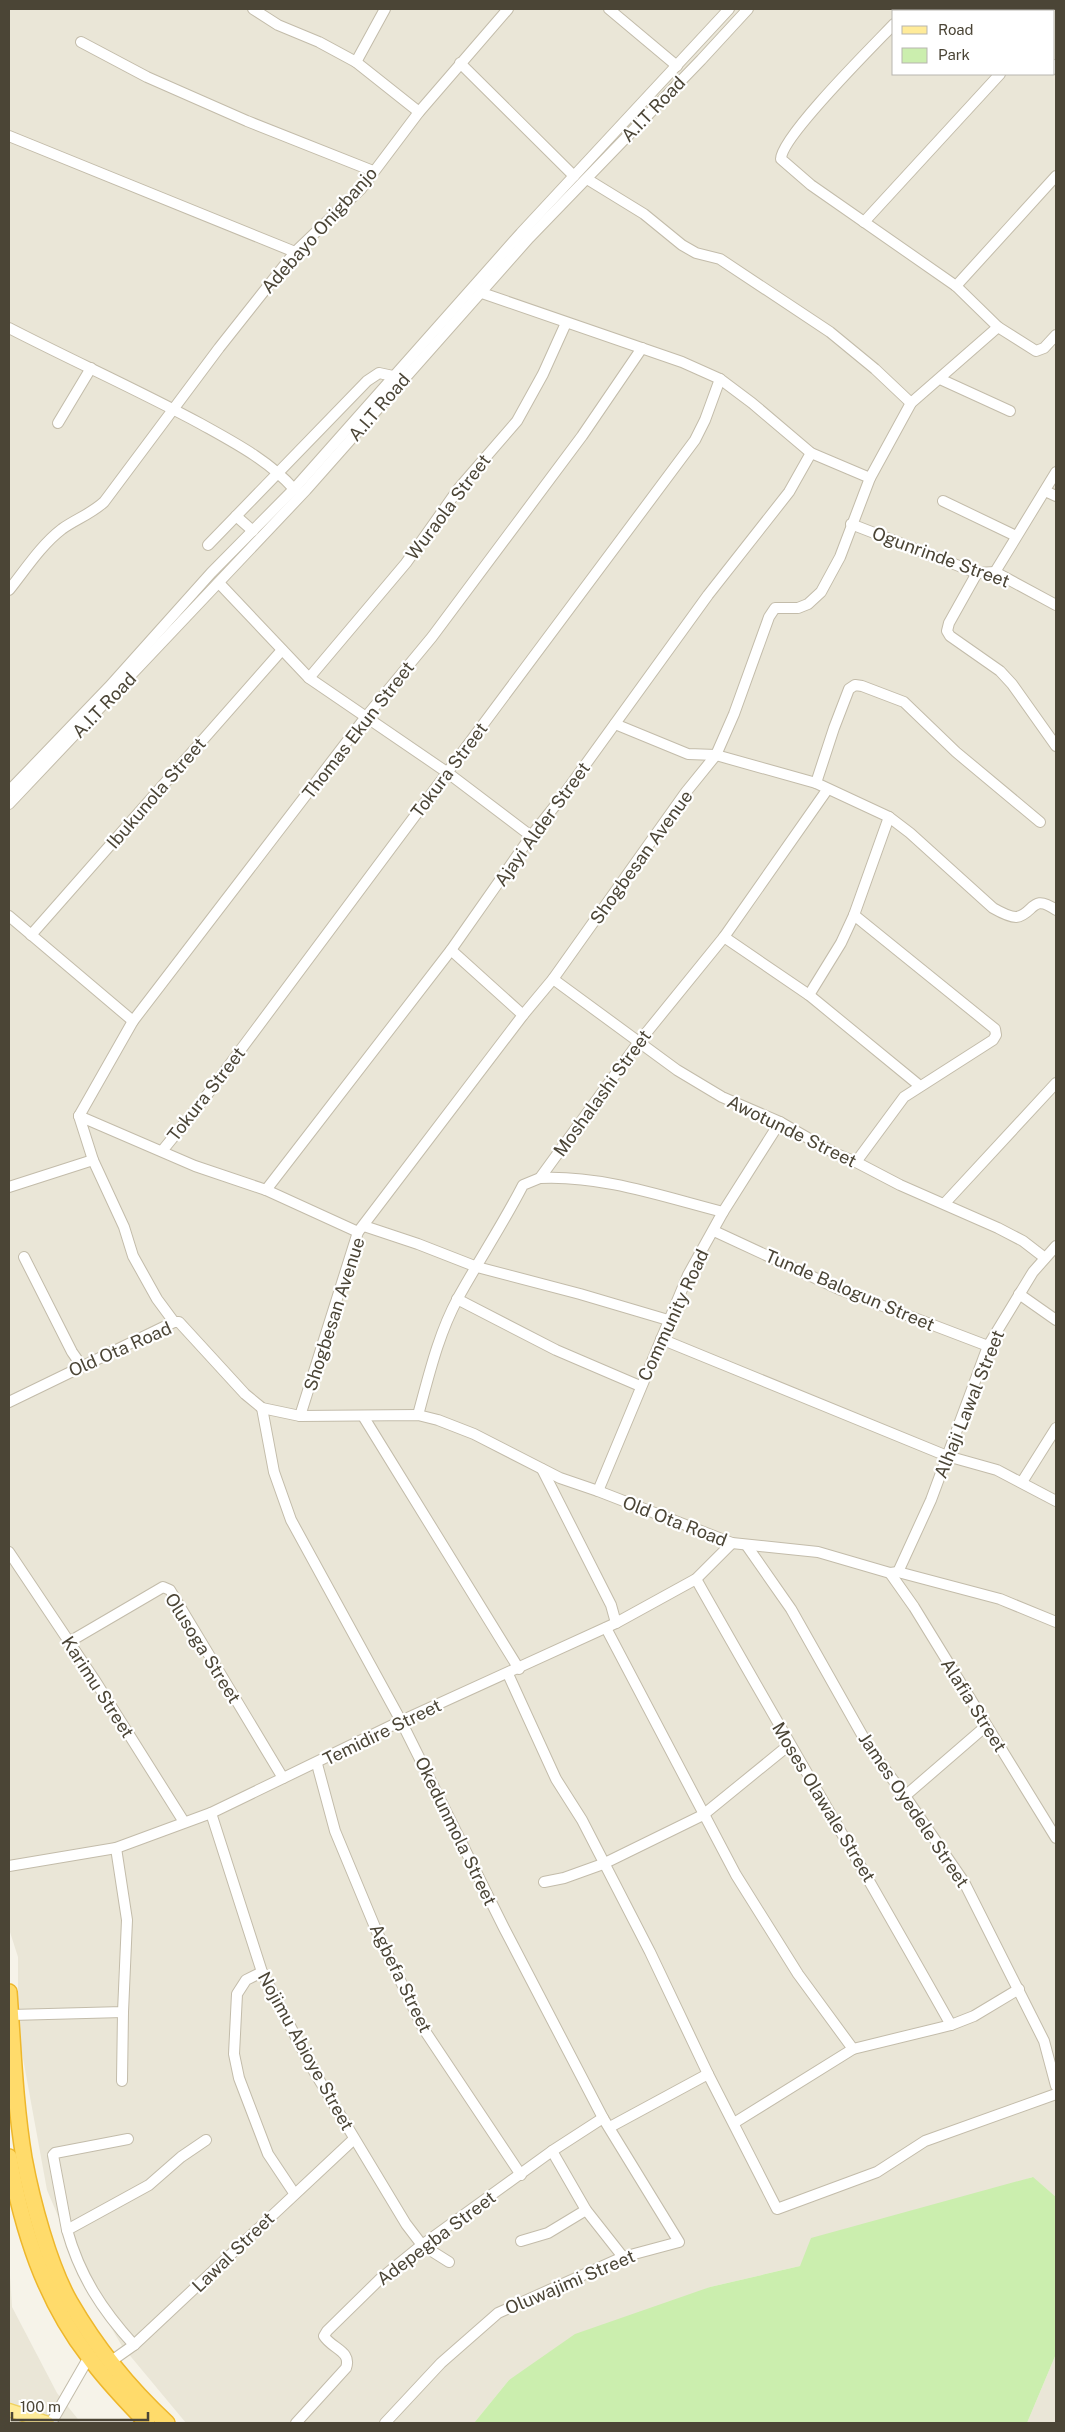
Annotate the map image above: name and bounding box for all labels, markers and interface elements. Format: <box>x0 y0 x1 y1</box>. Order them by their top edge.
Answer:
legend <box>892 10 1055 75</box>
text: Road <box>938 21 974 38</box>
text: Park <box>938 46 970 63</box>
street label: A.I.T Road <box>617 72 689 146</box>
street label: Adebayo Onigbanjo <box>257 163 381 297</box>
street label: A.I.T Road <box>344 369 414 445</box>
street label: Wuraola Street <box>401 450 495 564</box>
street label: Ogunrinde Street <box>869 522 1013 592</box>
street label: Thomas Ekun Street <box>298 657 418 803</box>
street label: A.I.T Road <box>68 668 140 742</box>
street label: Tokura Street <box>406 718 492 822</box>
street label: Ibukunola Street <box>102 733 210 853</box>
street label: Ajayi Alder Street <box>490 758 594 890</box>
street label: Shogbesan Avenue <box>585 786 697 928</box>
street label: Moshalashi Street <box>549 1026 655 1160</box>
street label: Tokura Street <box>163 1043 249 1145</box>
street label: Awotunde Street <box>724 1091 860 1171</box>
street label: Shogbesan Avenue <box>299 1235 369 1393</box>
street label: Tunde Balogun Street <box>762 1245 938 1335</box>
street label: Community Road <box>633 1246 713 1384</box>
street label: Old Ota Road <box>65 1317 175 1381</box>
street label: Alhaji Lawal Street <box>930 1327 1008 1481</box>
street label: Old Ota Road <box>620 1491 730 1551</box>
street label: Olusoga Street <box>161 1589 245 1707</box>
street label: Karimu Street <box>57 1632 139 1742</box>
street label: Alafia Street <box>937 1654 1011 1756</box>
street label: Temidire Street <box>319 1694 445 1770</box>
street label: Moses Olawale Street <box>768 1718 880 1886</box>
street label: James Oyedele Street <box>854 1729 974 1891</box>
street label: Okedunmola Street <box>411 1753 501 1909</box>
street label: Agbefa Street <box>366 1920 436 2036</box>
street label: Nojimu Abioye Street <box>254 1968 358 2134</box>
street label: Adepegba Street <box>373 2187 499 2289</box>
street label: Lawal Street <box>188 2208 278 2296</box>
street label: Oluwajimi Street <box>502 2245 638 2319</box>
scale bar <box>12 2390 149 2422</box>
text: 100 m <box>20 2398 61 2415</box>

